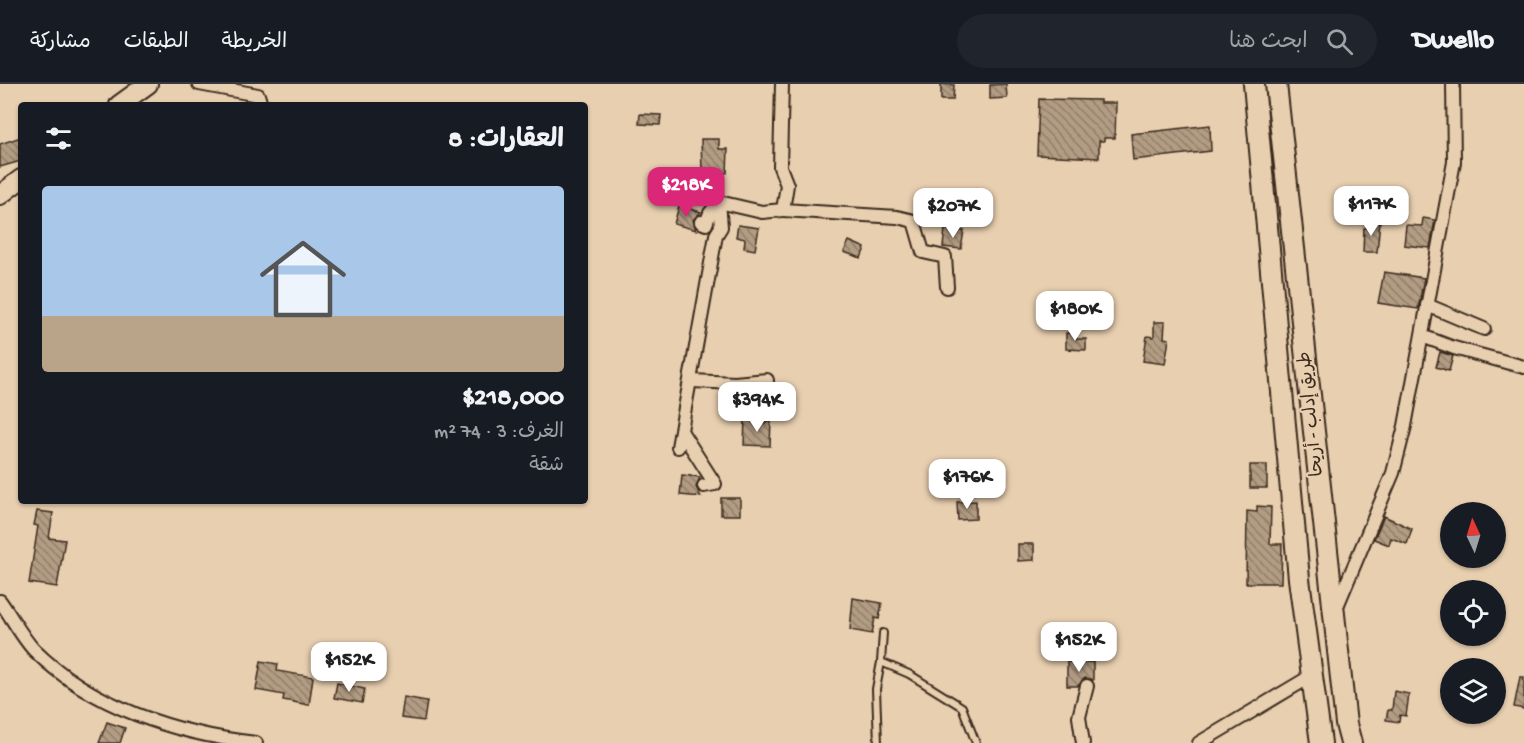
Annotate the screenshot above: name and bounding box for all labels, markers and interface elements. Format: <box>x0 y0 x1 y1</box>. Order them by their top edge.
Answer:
search box <box>957 14 1377 68</box>
icon: search <box>1323 25 1356 58</box>
text: Dwello <box>1413 25 1494 58</box>
text: ابحث هنا <box>1229 30 1308 56</box>
text: مشاركة <box>30 31 91 56</box>
text: الطبقات <box>124 31 189 56</box>
text: الخريطة <box>222 31 287 56</box>
icon: filters <box>42 122 75 155</box>
text: العقارات: 8 <box>448 126 564 157</box>
pin: $218K <box>644 167 728 218</box>
text: $218K <box>662 175 710 198</box>
pin: $117K <box>1329 186 1413 237</box>
pin: $207K <box>911 188 995 239</box>
text: $117K <box>1348 194 1394 217</box>
text: $207K <box>927 196 979 219</box>
icon: home <box>249 225 357 333</box>
pin: $180K <box>1033 291 1117 342</box>
text: $180K <box>1050 299 1100 322</box>
street label: طريق إدلب - أريحا <box>1293 350 1329 478</box>
pin: $394K <box>715 382 799 433</box>
text: $218,000 <box>462 384 564 415</box>
text: $394K <box>732 390 782 413</box>
text: الغرف: 3 · 74 m² <box>434 422 564 445</box>
text: شقة <box>529 455 564 478</box>
pin: $176K <box>925 459 1009 510</box>
text: $176K <box>943 467 991 490</box>
north arrow <box>1440 502 1506 568</box>
map controls <box>1440 502 1506 724</box>
button: locate <box>1440 580 1506 646</box>
pin: $152K <box>1037 622 1121 673</box>
text: $152K <box>1055 630 1103 653</box>
pin: $152K <box>307 642 391 693</box>
text: $152K <box>325 650 373 673</box>
button: layers <box>1440 658 1506 724</box>

